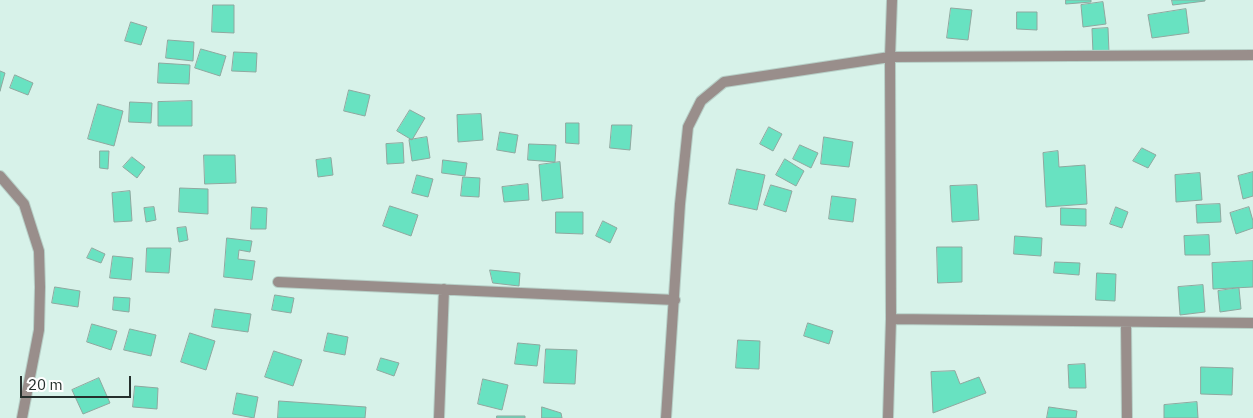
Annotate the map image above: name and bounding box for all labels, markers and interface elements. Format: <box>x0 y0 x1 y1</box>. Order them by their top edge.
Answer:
scale bar <box>22 366 134 398</box>
text: 20 m <box>28 375 63 394</box>

